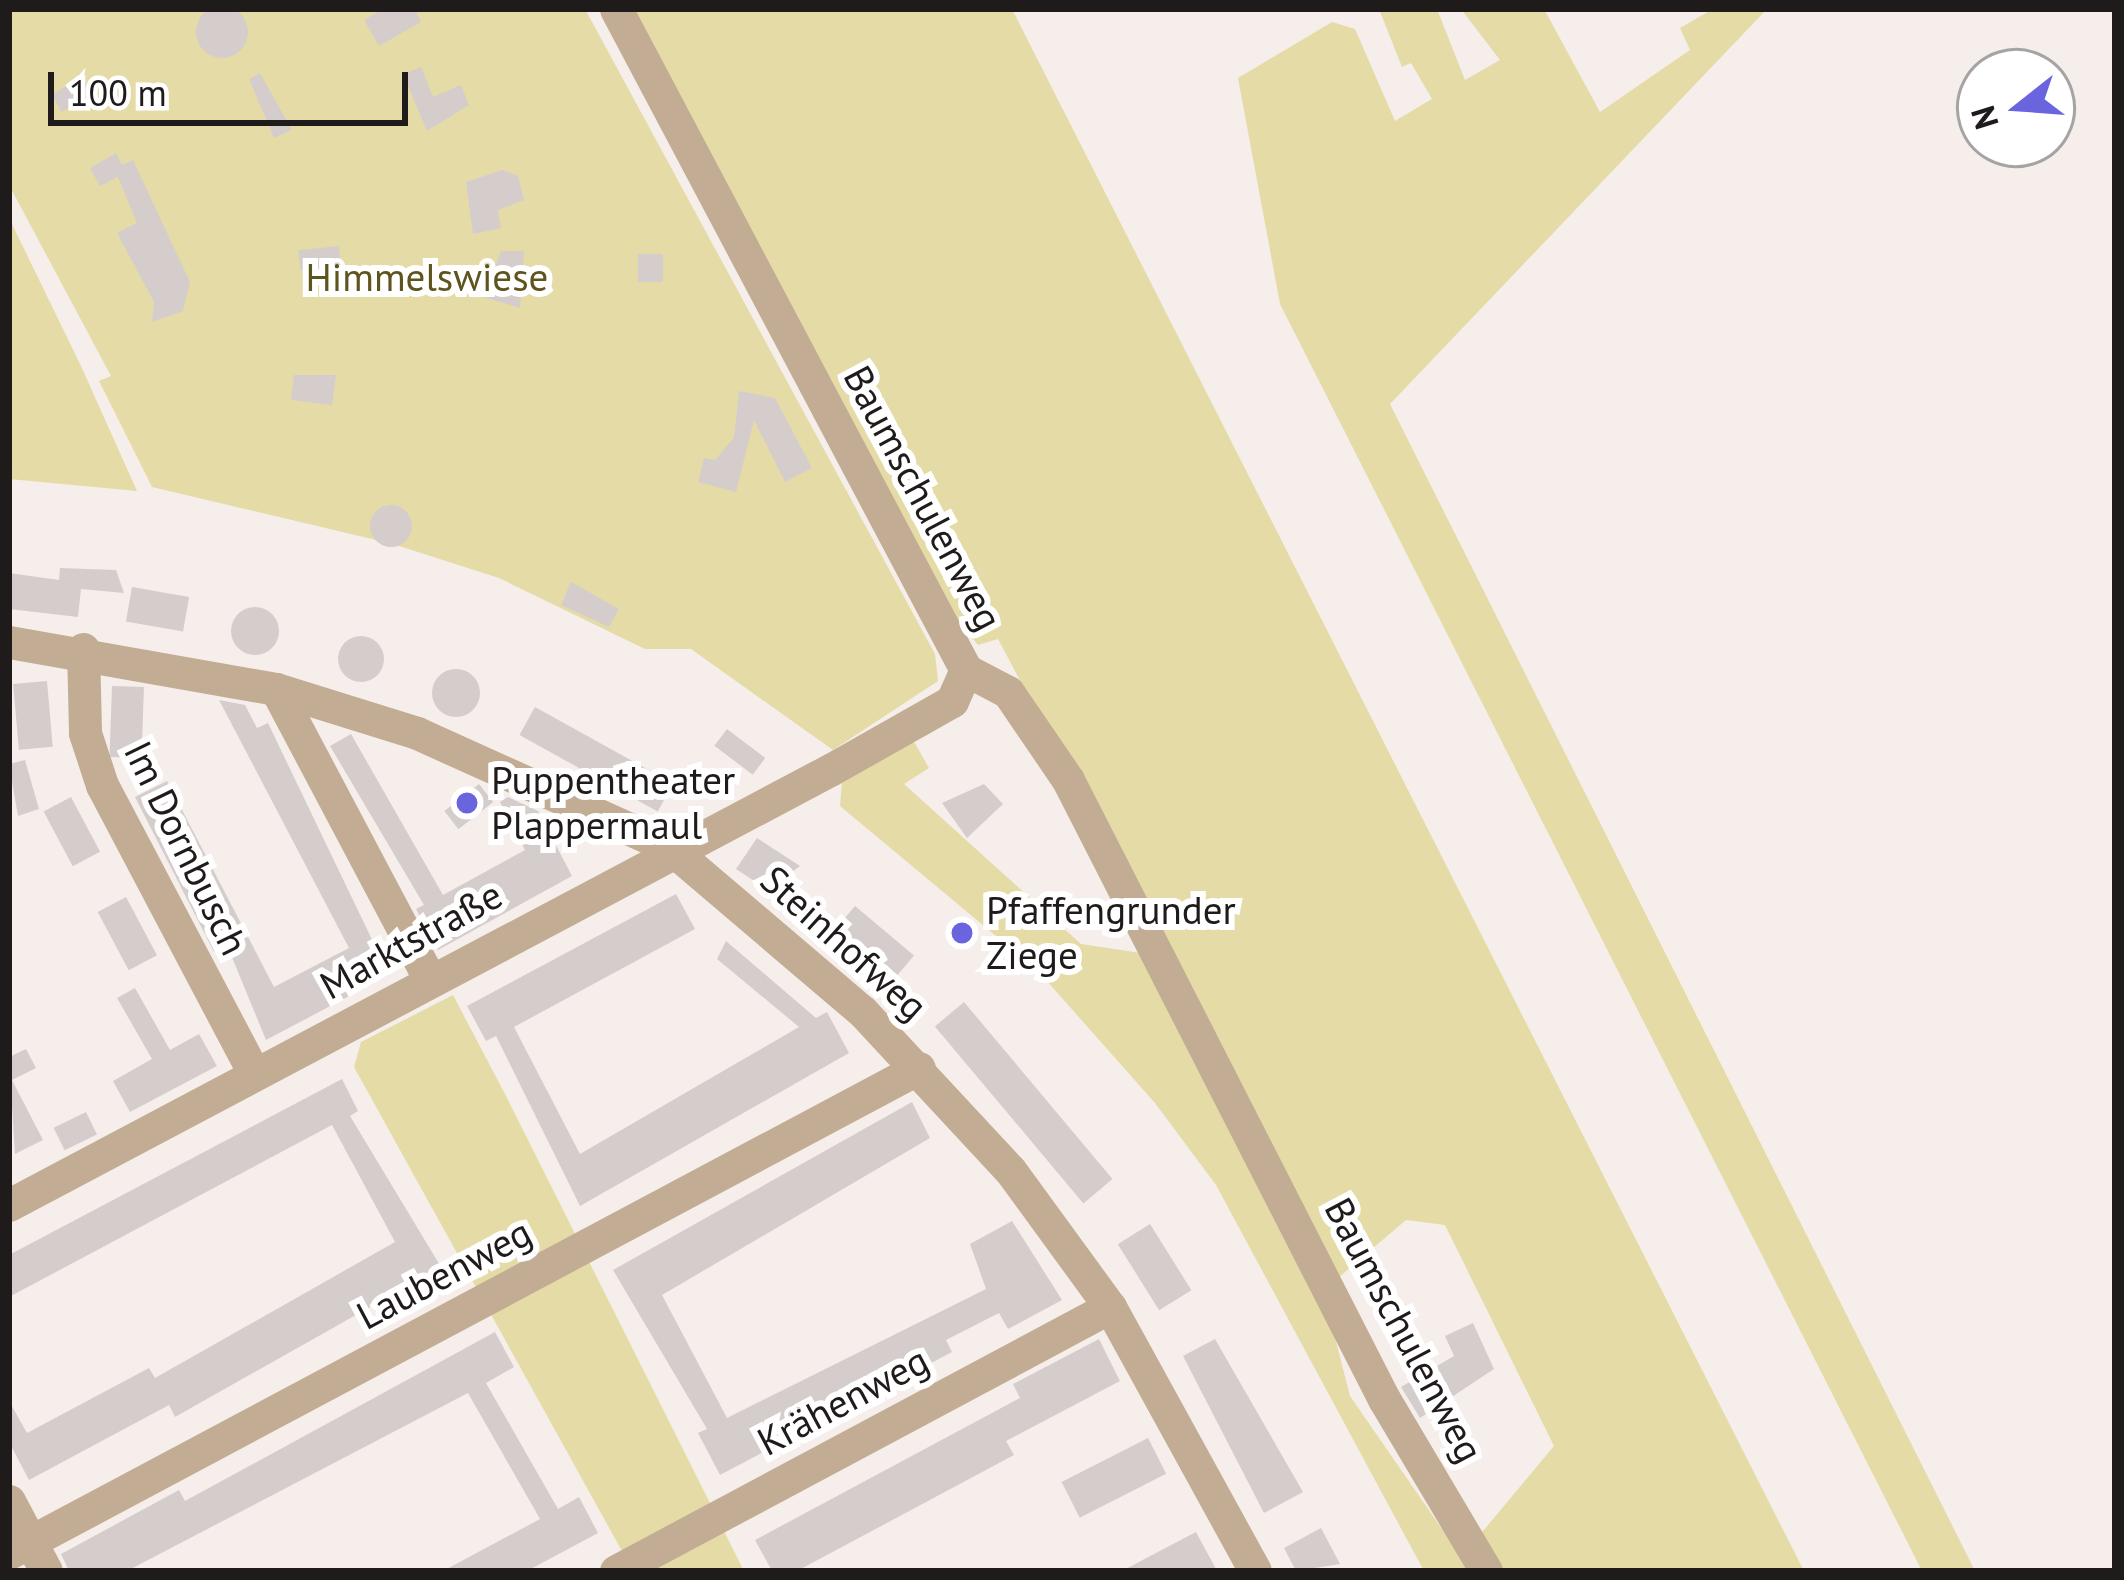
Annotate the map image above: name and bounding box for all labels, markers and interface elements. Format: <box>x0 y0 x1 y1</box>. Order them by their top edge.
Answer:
scale bar <box>54 48 414 122</box>
north arrow <box>1956 48 2076 168</box>
text: 100 m <box>69 69 167 116</box>
text: N <box>1960 101 2008 134</box>
park label: Himmelswiese <box>306 254 548 300</box>
street label: Baumschulenweg <box>834 358 1012 638</box>
street label: Im Dornbusch <box>114 734 258 962</box>
place label: Puppentheater Plappermaul <box>491 758 735 849</box>
marker: Puppentheater Plappermaul <box>454 790 480 816</box>
street label: Steinhofweg <box>751 856 937 1030</box>
street label: Marktstraße <box>312 871 510 1009</box>
place label: Pfaffengrunder Ziege <box>986 888 1236 979</box>
marker: Pfaffengrunder Ziege <box>949 920 975 946</box>
street label: Baumschulenweg <box>1315 1190 1493 1470</box>
street label: Laubenweg <box>349 1209 539 1339</box>
street label: Krähenweg <box>750 1337 936 1465</box>

